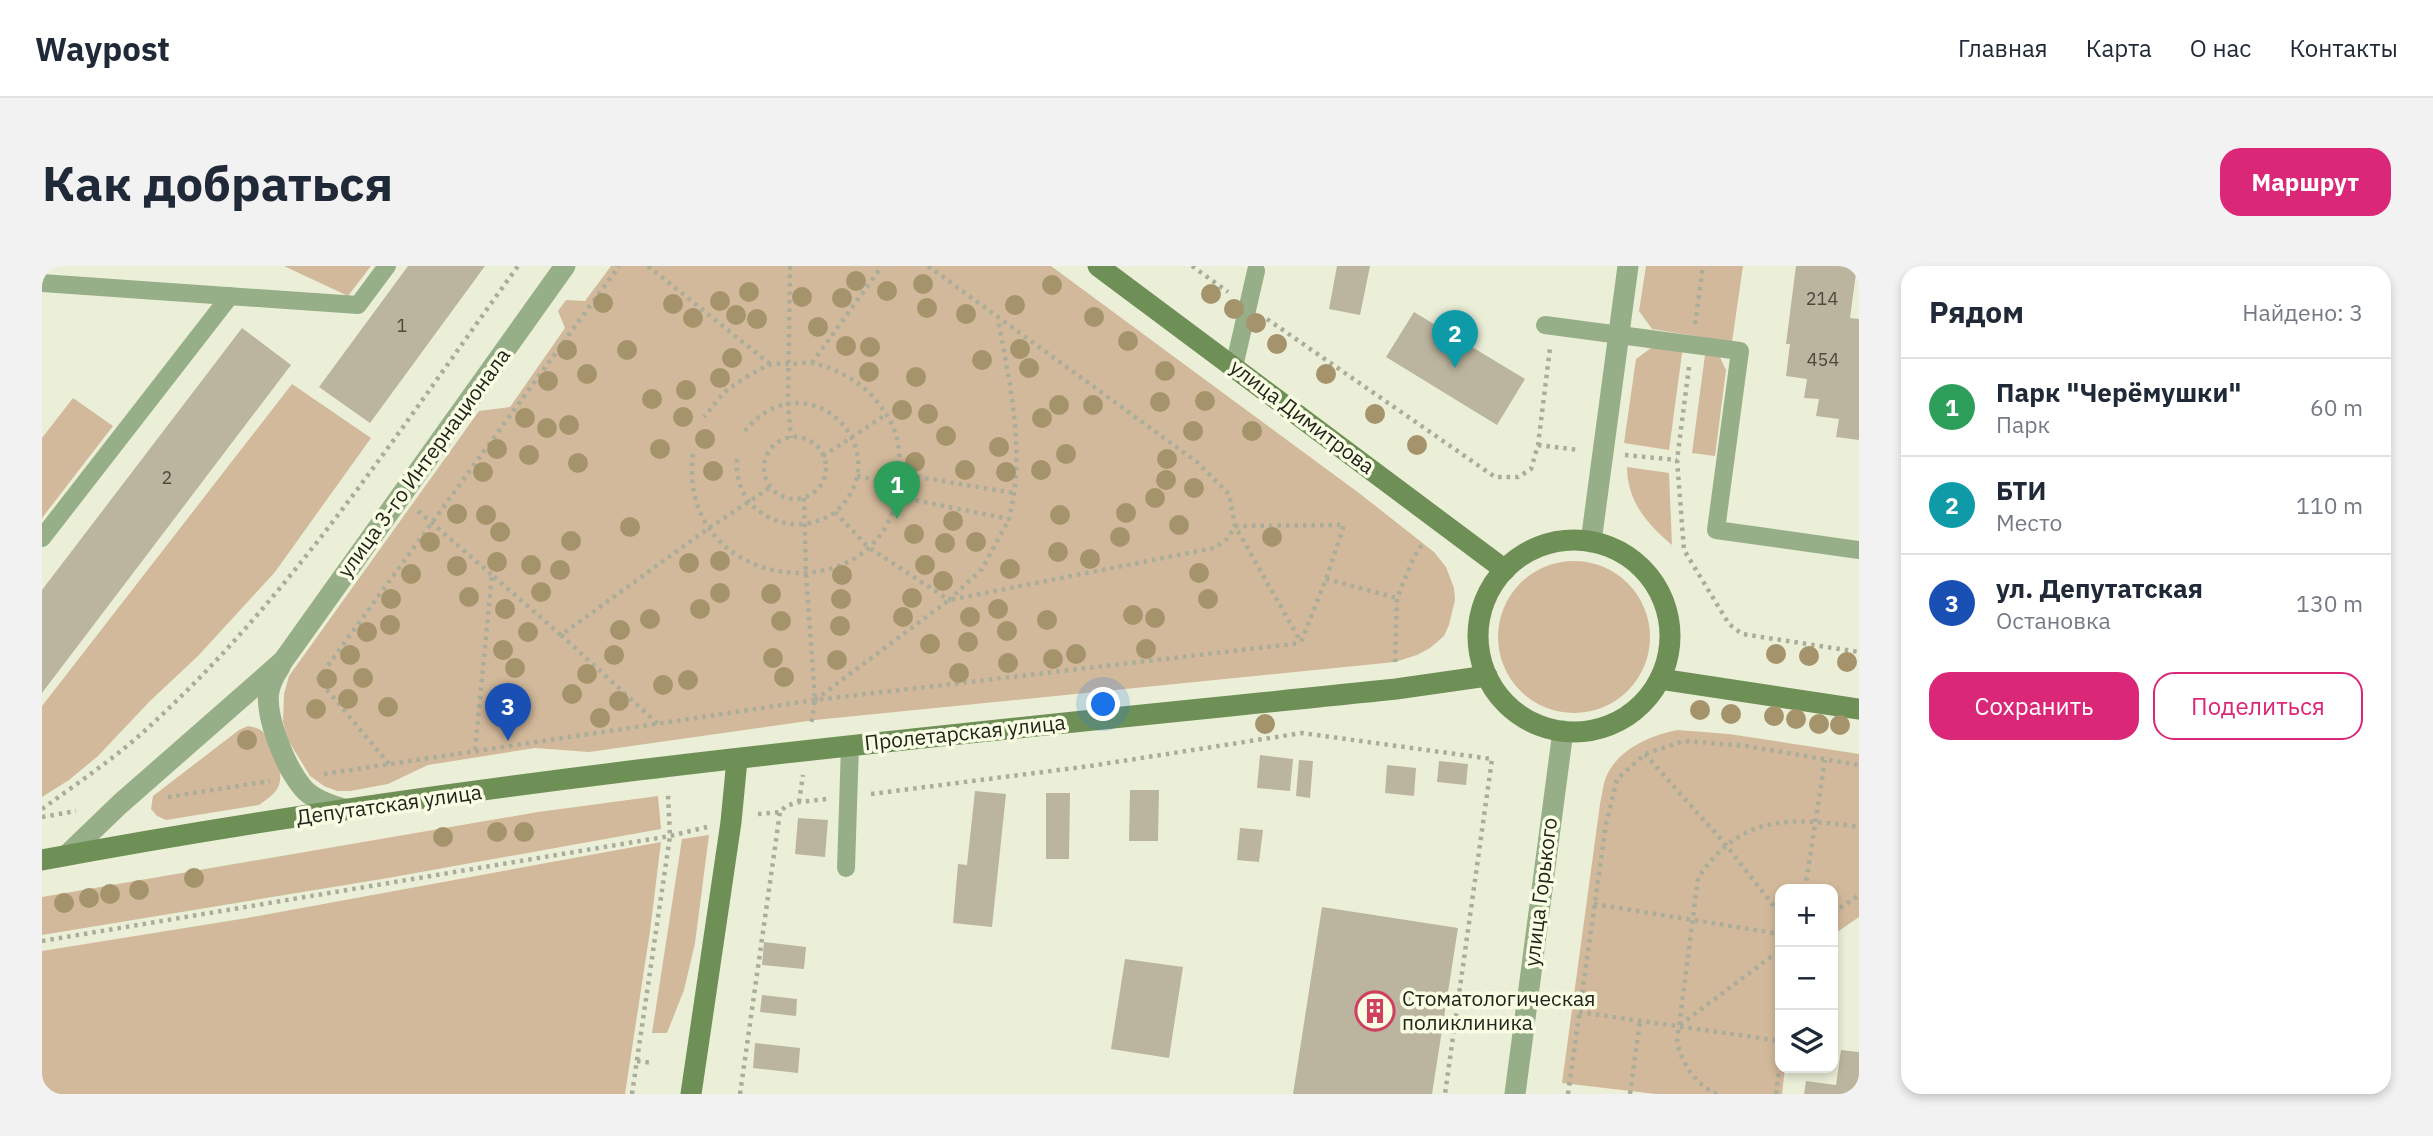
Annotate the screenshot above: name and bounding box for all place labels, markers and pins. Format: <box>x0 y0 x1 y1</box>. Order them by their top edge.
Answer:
pin: 2 <box>1432 310 1478 368</box>
pin: 1 <box>874 461 920 519</box>
pin: 3 <box>485 683 531 741</box>
place label: Стоматологическая поликлиника <box>1402 984 1595 1036</box>
building icon: Стоматологическая поликлиника <box>1354 990 1396 1032</box>

